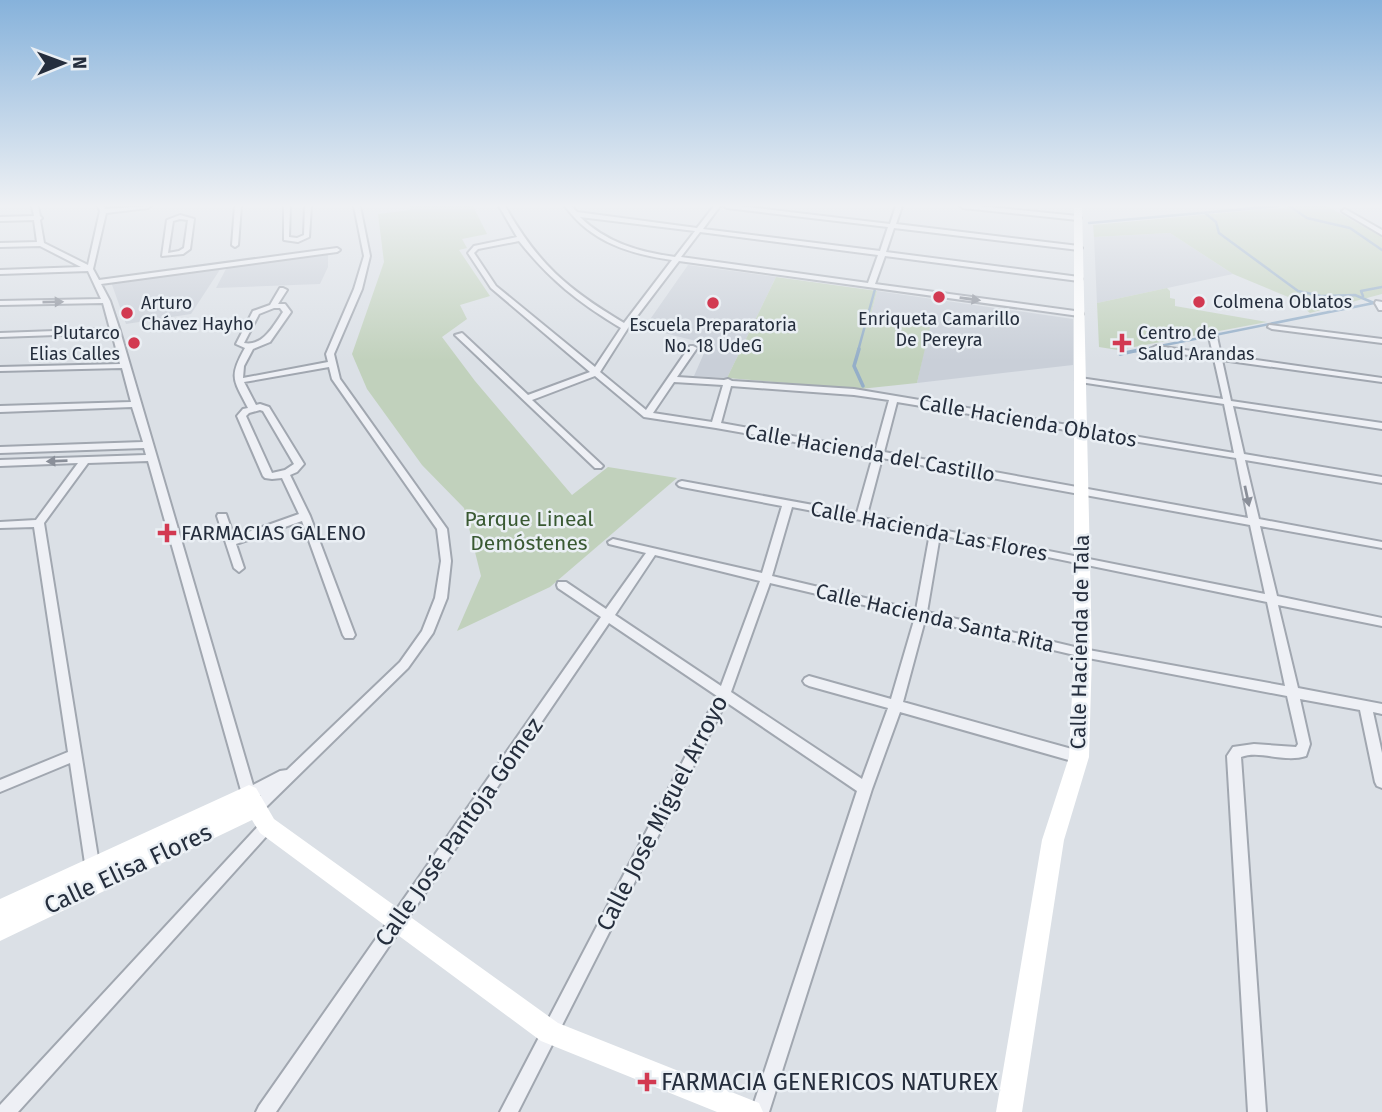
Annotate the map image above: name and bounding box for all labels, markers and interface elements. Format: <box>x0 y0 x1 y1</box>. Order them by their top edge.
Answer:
north arrow <box>28 28 98 98</box>
text: N <box>68 56 91 69</box>
marker: Enriqueta Camarillo De Pereyra <box>931 289 947 305</box>
place label: Colmena Oblatos <box>1213 291 1352 313</box>
place label: Arturo Chávez Hayho <box>141 292 254 335</box>
one-way arrow <box>959 294 981 305</box>
marker: Colmena Oblatos <box>1191 294 1207 310</box>
marker: Escuela Preparatoria No. 18 UdeG <box>705 295 721 311</box>
one-way arrow <box>42 296 64 308</box>
marker: Arturo Chávez Hayho <box>119 305 135 321</box>
place label: Enriqueta Camarillo De Pereyra <box>858 308 1020 351</box>
place label: Escuela Preparatoria No. 18 UdeG <box>629 314 797 357</box>
place label: Plutarco Elias Calles <box>29 322 120 365</box>
place label: Centro de Salud Arandas <box>1138 322 1254 365</box>
marker: Centro de Salud Arandas <box>1112 333 1132 353</box>
marker: Plutarco Elias Calles <box>126 335 142 351</box>
street label: Calle Hacienda Oblatos <box>917 389 1139 453</box>
street label: Calle Hacienda del Castillo <box>743 418 997 488</box>
one-way arrow <box>46 455 68 466</box>
one-way arrow <box>1241 485 1252 507</box>
street label: Calle Hacienda Las Flores <box>808 495 1050 567</box>
park label: Parque Lineal Demóstenes <box>464 506 594 556</box>
place label: FARMACIAS GALENO <box>181 520 366 546</box>
marker: FARMACIAS GALENO <box>159 525 175 541</box>
street label: Calle Hacienda de Tala <box>1065 534 1095 750</box>
street label: Calle Hacienda Santa Rita <box>813 578 1057 658</box>
street label: Calle José Miguel Arroyo <box>590 690 734 936</box>
street label: Calle José Pantoja Gómez <box>369 712 549 952</box>
street label: Calle Elisa Flores <box>40 818 216 920</box>
place label: FARMACIA GENERICOS NATUREX <box>661 1068 998 1096</box>
marker: FARMACIA GENERICOS NATUREX <box>639 1074 655 1090</box>

